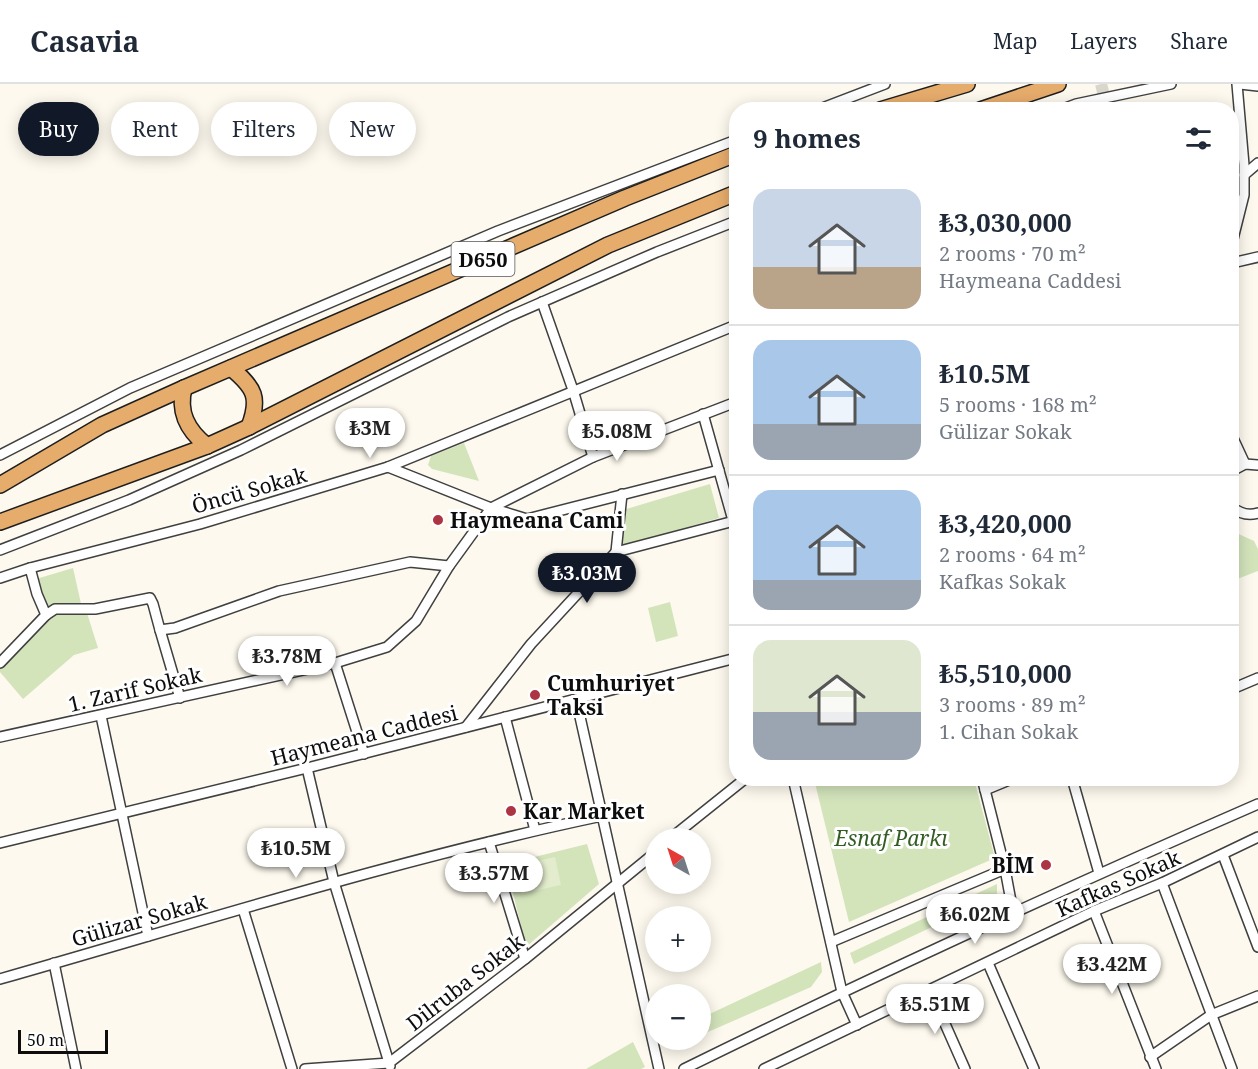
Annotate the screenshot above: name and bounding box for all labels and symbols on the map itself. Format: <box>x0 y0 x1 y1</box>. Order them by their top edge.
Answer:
road number: D650 <box>452 242 514 276</box>
pin: ₺3M <box>341 408 399 459</box>
pin: ₺5.08M <box>568 411 666 462</box>
street label: Öncü Sokak <box>188 460 310 520</box>
place label: Haymeana Cami <box>450 506 624 534</box>
marker: Haymeana Cami <box>431 513 445 527</box>
pin: ₺3.03M <box>538 553 636 604</box>
pin: ₺3.78M <box>238 636 336 687</box>
street label: 1. Zarif Sokak <box>65 660 205 718</box>
place label: Cumhuriyet Taksi <box>547 669 675 721</box>
marker: Cumhuriyet Taksi <box>528 688 542 702</box>
street label: Haymeana Caddesi <box>268 698 461 772</box>
place label: Kar Market <box>523 797 645 825</box>
marker: Kar Market <box>504 804 518 818</box>
park label: Esnaf Parkı <box>833 824 948 852</box>
pin: ₺10.5M <box>247 828 345 879</box>
north arrow <box>645 828 711 894</box>
street label: Kafkas Sokak <box>1051 843 1185 923</box>
place label: BİM <box>991 851 1034 879</box>
pin: ₺3.57M <box>445 853 543 904</box>
marker: BİM <box>1039 858 1053 872</box>
street label: Gülizar Sokak <box>68 887 211 953</box>
pin: ₺6.02M <box>926 894 1024 945</box>
street label: Dilruba Sokak <box>400 927 530 1037</box>
pin: ₺3.42M <box>1063 944 1161 995</box>
pin: ₺5.51M <box>886 984 984 1035</box>
scale bar <box>18 1027 108 1054</box>

